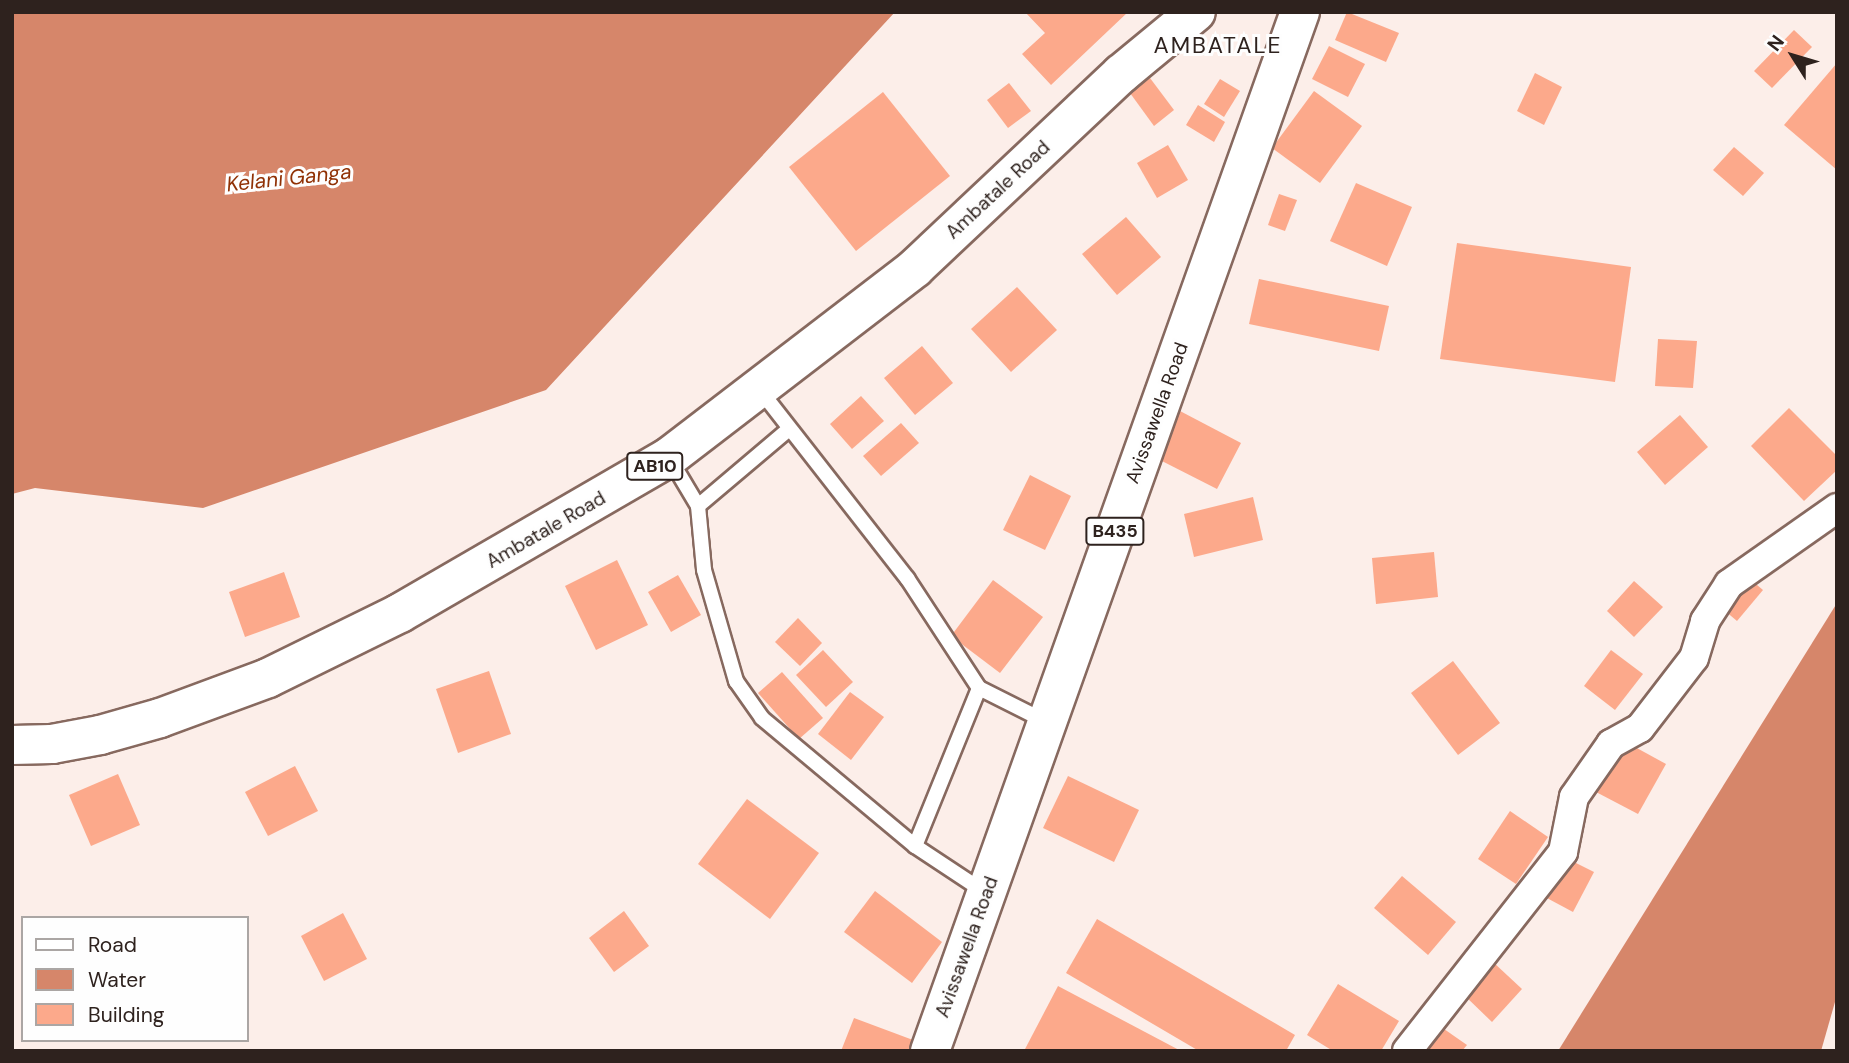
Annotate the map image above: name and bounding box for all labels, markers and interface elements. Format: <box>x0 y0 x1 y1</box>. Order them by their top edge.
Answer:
north arrow <box>1758 21 1828 91</box>
text: N <box>1762 30 1790 56</box>
district label: AMBATALE <box>1154 31 1282 59</box>
street label: Ambatale Road <box>941 136 1055 244</box>
water label: Kelani Ganga <box>225 159 353 197</box>
street label: Avissawella Road <box>1121 339 1193 487</box>
road number: AB10 <box>625 452 685 480</box>
street label: Ambatale Road <box>482 487 610 573</box>
road number: B435 <box>1085 516 1145 546</box>
street label: Avissawella Road <box>931 873 1003 1021</box>
legend <box>21 916 248 1042</box>
text: Road <box>88 931 137 959</box>
text: Water <box>88 966 146 994</box>
text: Building <box>88 1001 164 1029</box>

